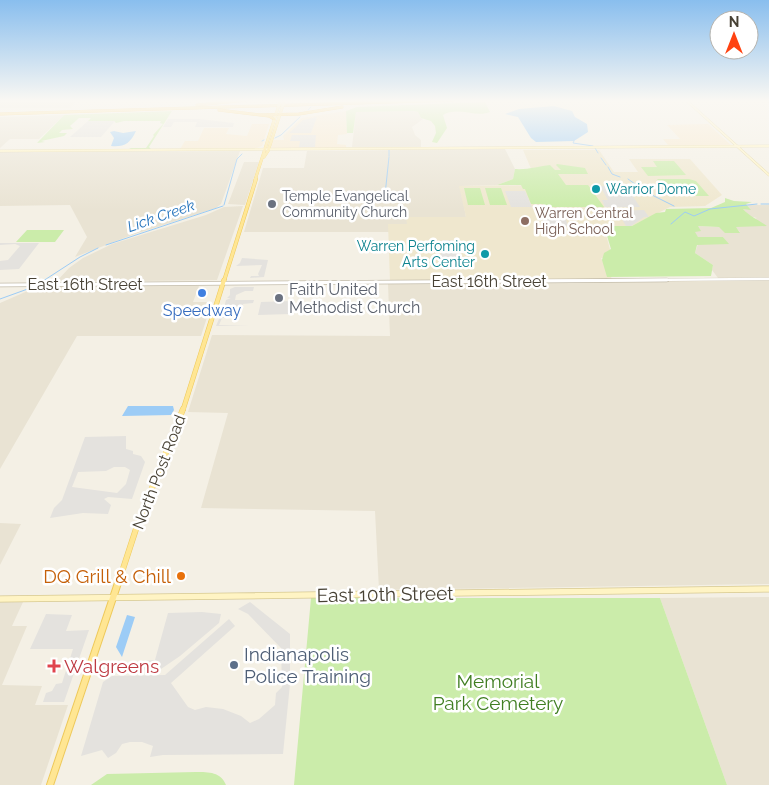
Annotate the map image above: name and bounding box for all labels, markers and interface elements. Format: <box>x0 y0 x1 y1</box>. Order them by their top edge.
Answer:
north arrow <box>709 10 759 60</box>
text: N <box>729 14 739 30</box>
place label: Warrior Dome <box>606 181 696 197</box>
marker: Warrior Dome <box>590 183 602 195</box>
place label: Temple Evangelical Community Church <box>282 188 409 220</box>
water label: Lick Creek <box>125 196 197 236</box>
marker: Temple Evangelical Community Church <box>266 198 278 210</box>
place label: Warren Central High School <box>535 205 633 237</box>
marker: Warren Central High School <box>519 215 531 227</box>
place label: Warren Perfoming Arts Center <box>357 238 475 270</box>
marker: Warren Perfoming Arts Center <box>479 248 491 260</box>
street label: East 16th Street <box>431 272 547 291</box>
street label: East 16th Street <box>27 275 143 294</box>
place label: Faith United Methodist Church <box>289 280 420 317</box>
marker: Speedway <box>196 287 208 299</box>
marker: Faith United Methodist Church <box>273 292 285 304</box>
place label: Speedway <box>163 301 241 320</box>
street label: North Post Road <box>128 412 190 532</box>
place label: DQ Grill & Chill <box>43 565 172 587</box>
marker: DQ Grill & Chill <box>175 570 187 582</box>
street label: East 10th Street <box>316 582 454 606</box>
place label: Indianapolis Police Training <box>244 643 371 687</box>
place label: Walgreens <box>64 655 159 677</box>
marker: Indianapolis Police Training <box>228 659 240 671</box>
marker: Walgreens <box>48 660 60 672</box>
park label: Memorial Park Cemetery <box>433 670 563 714</box>

